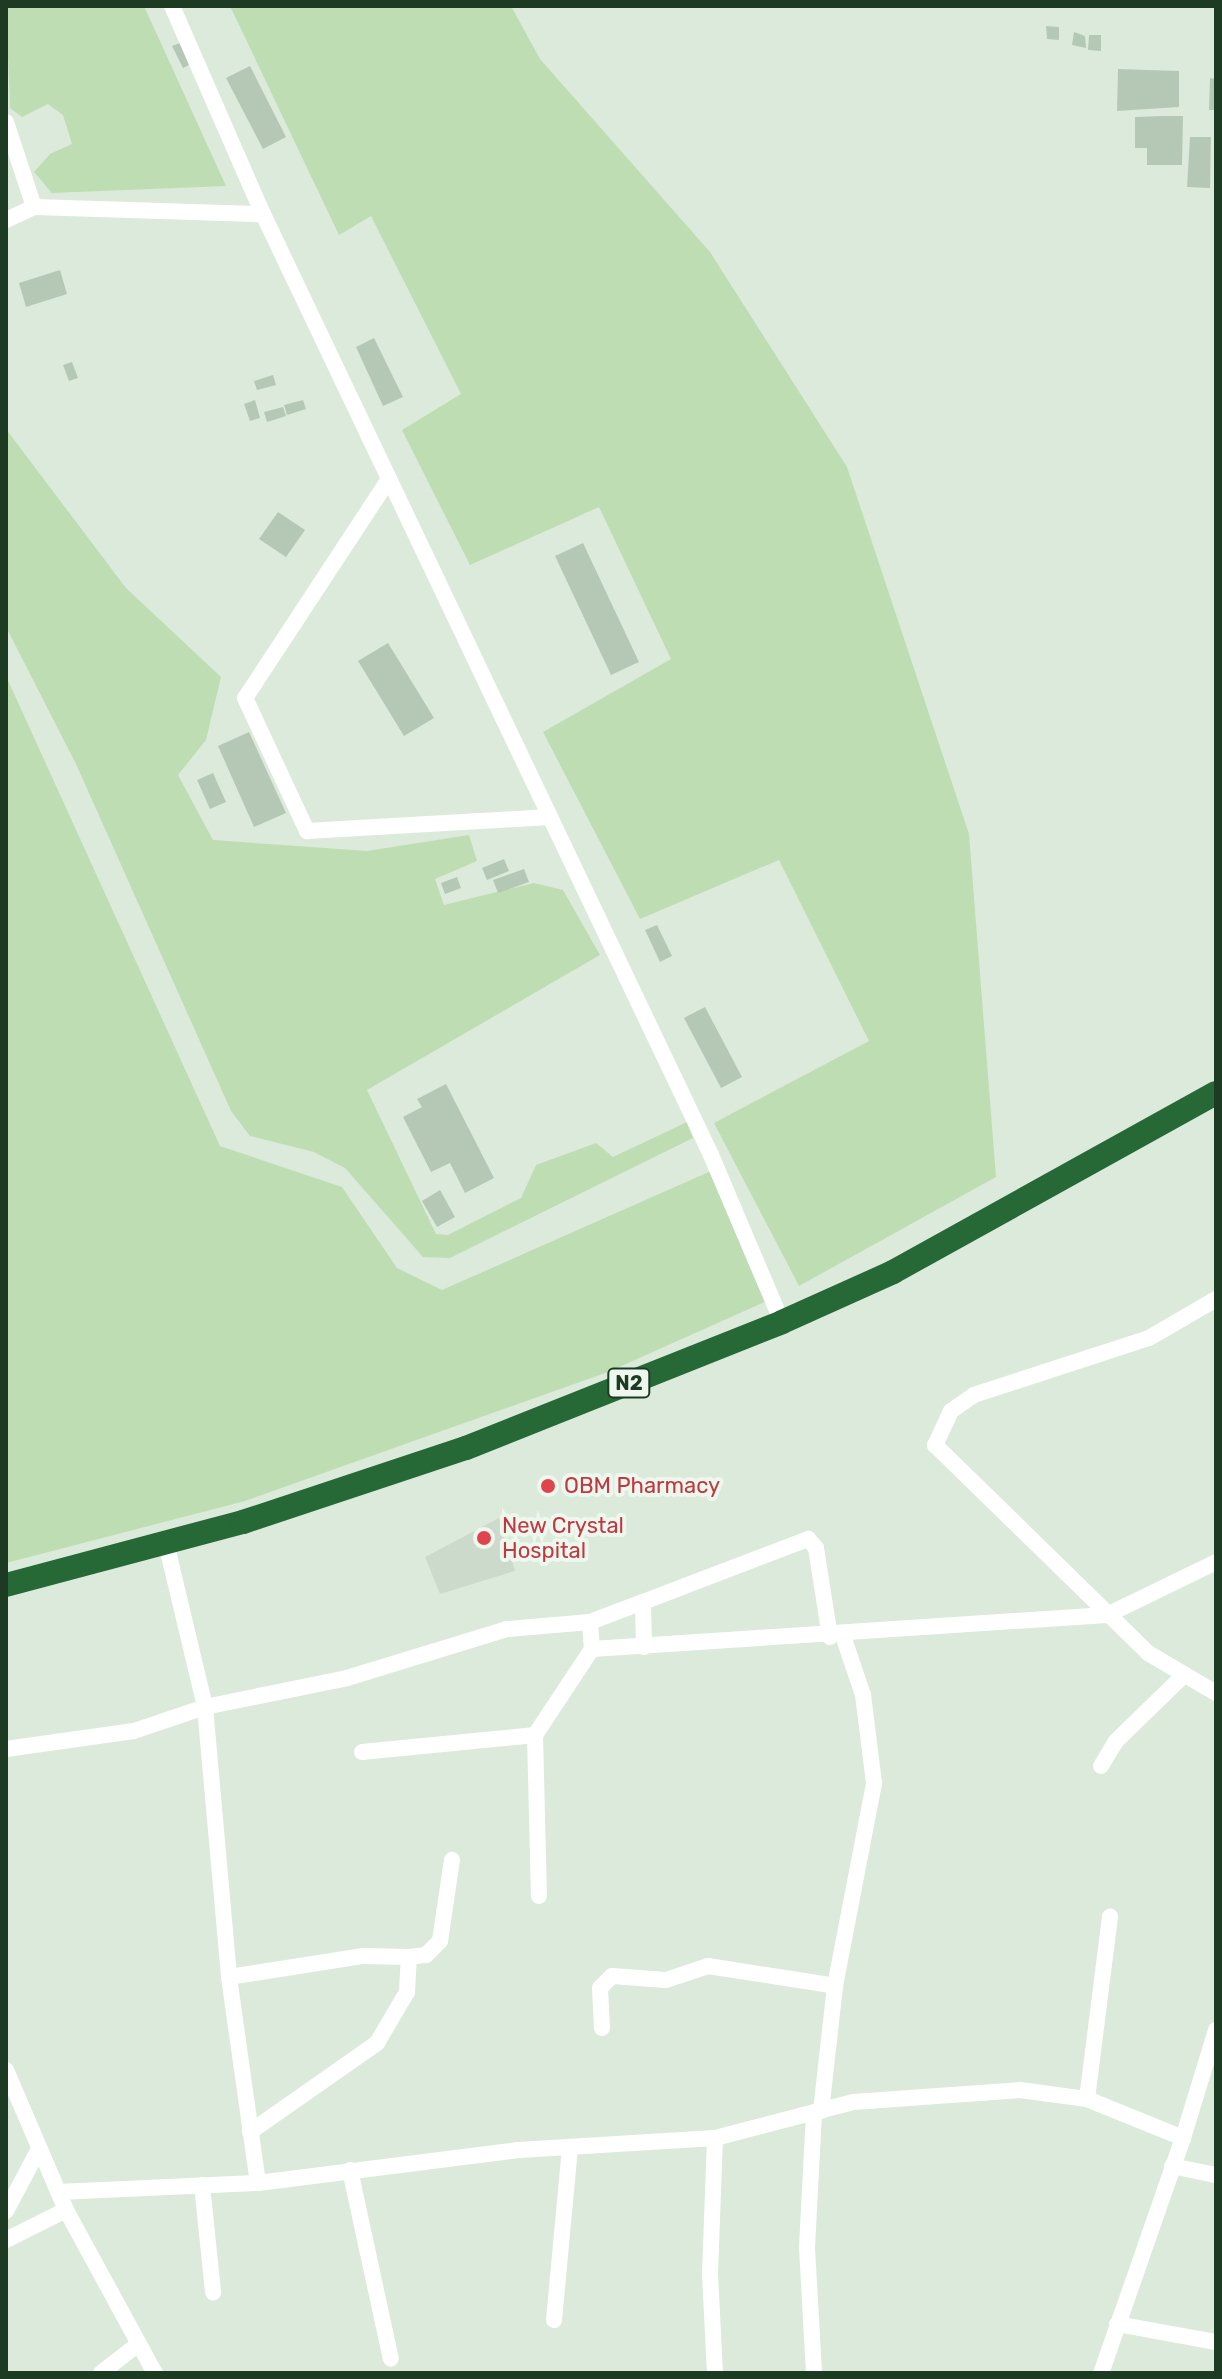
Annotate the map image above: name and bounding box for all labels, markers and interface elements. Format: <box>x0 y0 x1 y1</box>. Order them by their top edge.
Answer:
road number: N2 <box>607 1367 651 1399</box>
place label: OBM Pharmacy <box>564 1473 720 1499</box>
marker: OBM Pharmacy <box>539 1477 557 1495</box>
place label: New Crystal Hospital <box>502 1512 624 1564</box>
marker: New Crystal Hospital <box>473 1527 495 1549</box>

